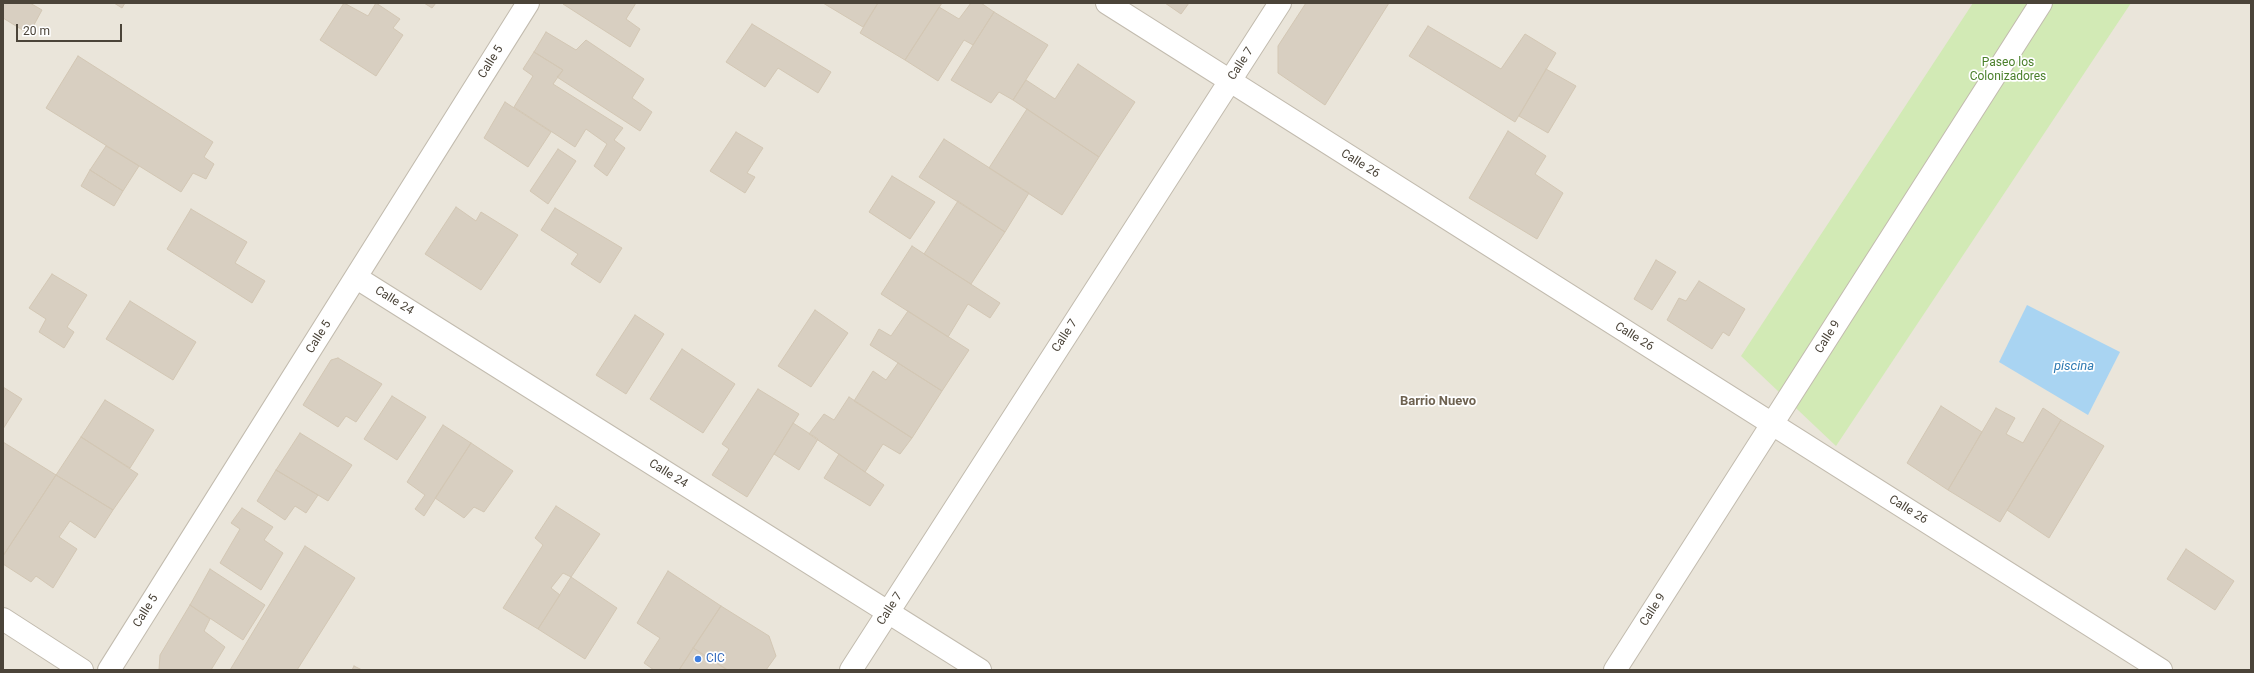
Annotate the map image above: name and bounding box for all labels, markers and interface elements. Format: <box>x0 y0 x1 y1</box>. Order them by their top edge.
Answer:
scale bar <box>18 16 124 42</box>
text: 20 m <box>23 24 50 38</box>
street label: Calle 5 <box>475 43 507 81</box>
street label: Calle 7 <box>1225 45 1257 83</box>
park label: Paseo los Colonizadores <box>1970 56 2046 84</box>
street label: Calle 26 <box>1338 147 1382 181</box>
street label: Calle 24 <box>372 284 416 318</box>
street label: Calle 7 <box>1049 317 1081 355</box>
street label: Calle 5 <box>303 318 335 356</box>
street label: Calle 9 <box>1812 318 1844 356</box>
street label: Calle 26 <box>1612 320 1656 354</box>
water label: piscina <box>2054 359 2094 375</box>
district label: Barrio Nuevo <box>1400 394 1476 410</box>
street label: Calle 24 <box>646 457 690 491</box>
street label: Calle 26 <box>1886 493 1930 527</box>
street label: Calle 7 <box>874 590 906 628</box>
street label: Calle 9 <box>1637 591 1669 629</box>
street label: Calle 5 <box>130 592 162 630</box>
place label: CIC <box>706 652 725 666</box>
marker: CIC <box>693 654 703 664</box>

